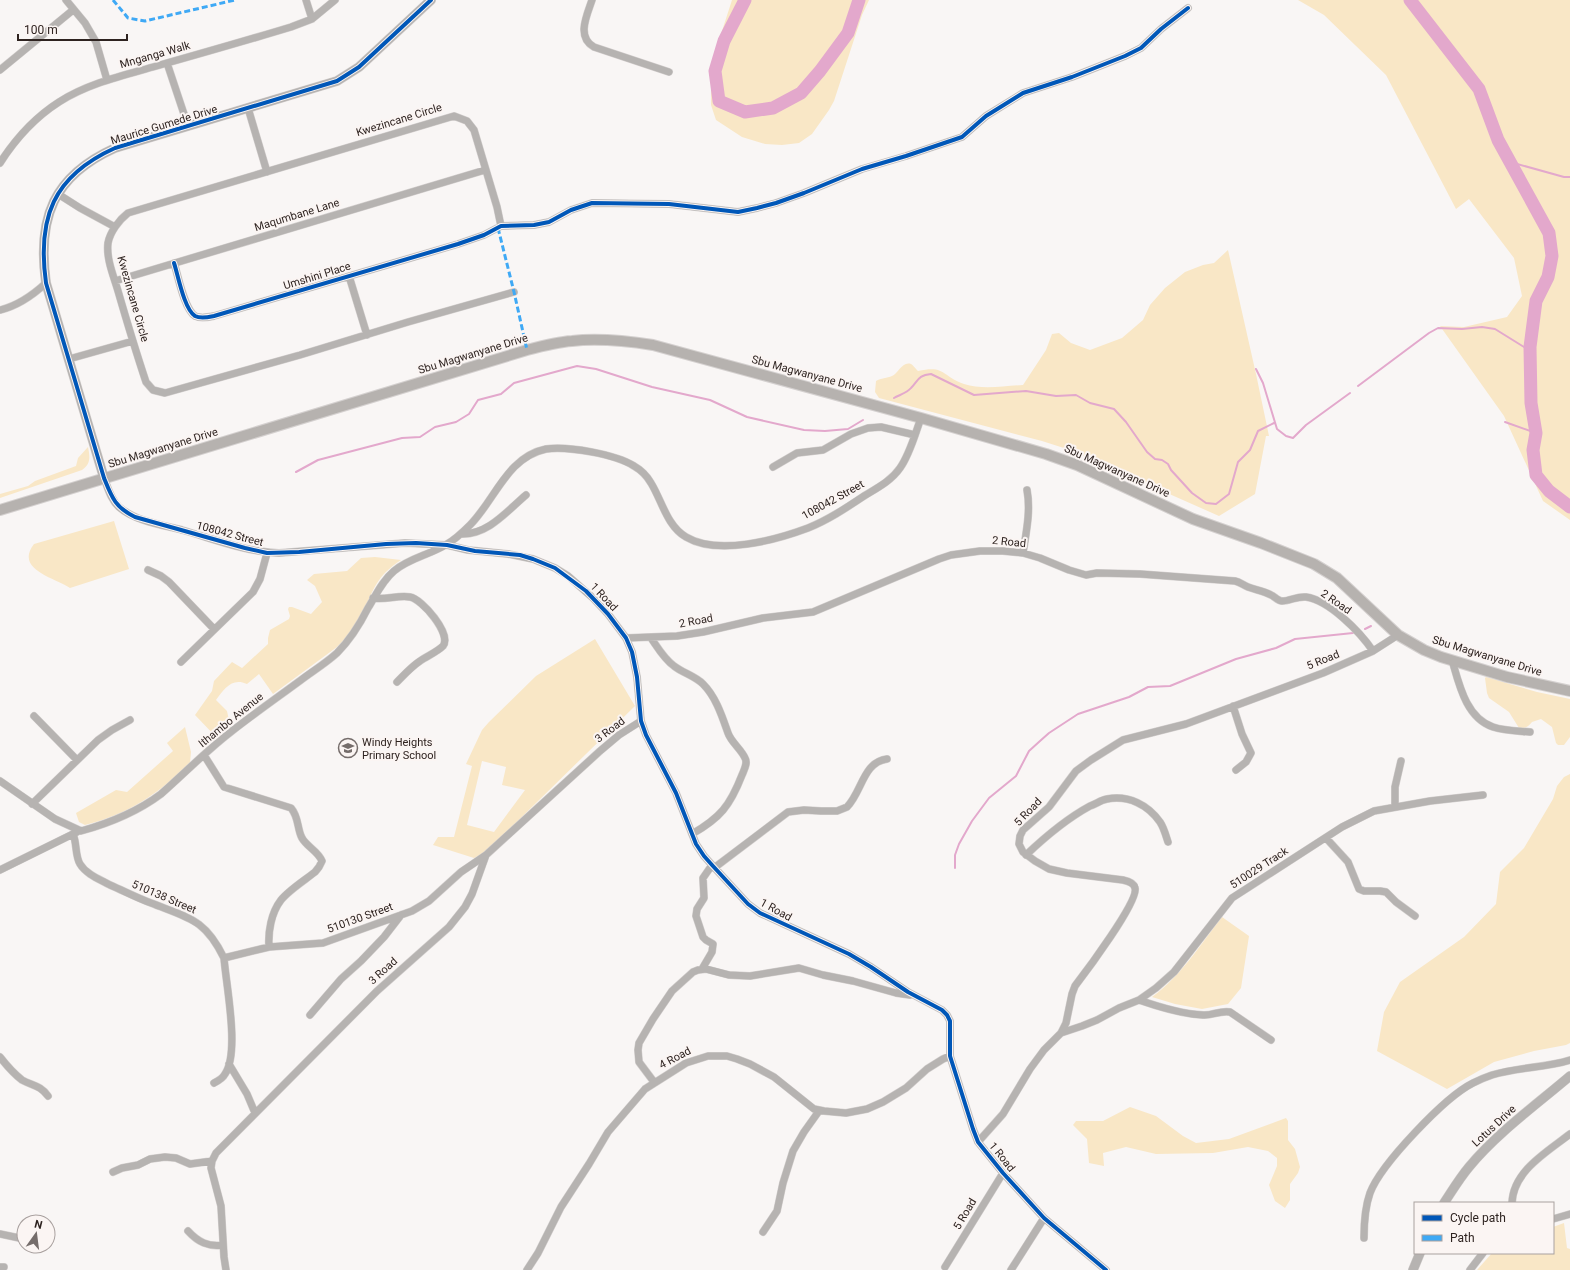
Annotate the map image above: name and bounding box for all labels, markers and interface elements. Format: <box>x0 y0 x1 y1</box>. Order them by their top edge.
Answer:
scale bar <box>18 16 127 42</box>
text: 100 m <box>24 23 58 37</box>
street label: Mnganga Walk <box>118 39 192 71</box>
street label: Kwezincane Circle <box>355 101 444 139</box>
street label: Maurice Gumede Drive <box>109 103 219 147</box>
street label: Maqumbane Lane <box>253 196 341 234</box>
street label: Kwezincane Circle <box>114 254 152 344</box>
street label: Umshini Place <box>282 260 352 292</box>
street label: Sbu Magwanyane Drive <box>417 331 530 377</box>
street label: Sbu Magwanyane Drive <box>750 353 864 395</box>
street label: Sbu Magwanyane Drive <box>107 425 220 471</box>
street label: Sbu Magwanyane Drive <box>1062 442 1172 500</box>
street label: 108042 Street <box>800 477 867 522</box>
street label: 108042 Street <box>195 519 265 549</box>
street label: 2 Road <box>991 534 1027 550</box>
street label: 1 Road <box>588 580 620 614</box>
street label: 2 Road <box>1318 587 1354 617</box>
street label: 2 Road <box>678 612 714 630</box>
street label: Sbu Magwanyane Drive <box>1431 633 1544 679</box>
street label: 5 Road <box>1305 648 1341 672</box>
street label: Ithambo Avenue <box>196 690 266 750</box>
street label: 3 Road <box>592 715 628 745</box>
place label: Windy Heights Primary School <box>362 736 436 762</box>
school or university icon: Windy Heights Primary School <box>337 737 359 759</box>
street label: 5 Road <box>1011 795 1045 829</box>
street label: 510029 Track <box>1228 844 1291 892</box>
street label: 510138 Street <box>130 878 199 917</box>
street label: 1 Road <box>758 896 794 924</box>
street label: 510130 Street <box>325 900 395 936</box>
street label: 3 Road <box>366 955 400 987</box>
street label: 4 Road <box>657 1044 693 1072</box>
street label: Lotus Drive <box>1469 1102 1519 1150</box>
street label: 1 Road <box>986 1140 1018 1174</box>
street label: 5 Road <box>951 1196 979 1232</box>
legend <box>1414 1202 1554 1254</box>
text: Cycle path <box>1450 1211 1506 1225</box>
north arrow <box>16 1214 56 1254</box>
text: N <box>33 1218 44 1232</box>
text: Path <box>1450 1231 1475 1245</box>

